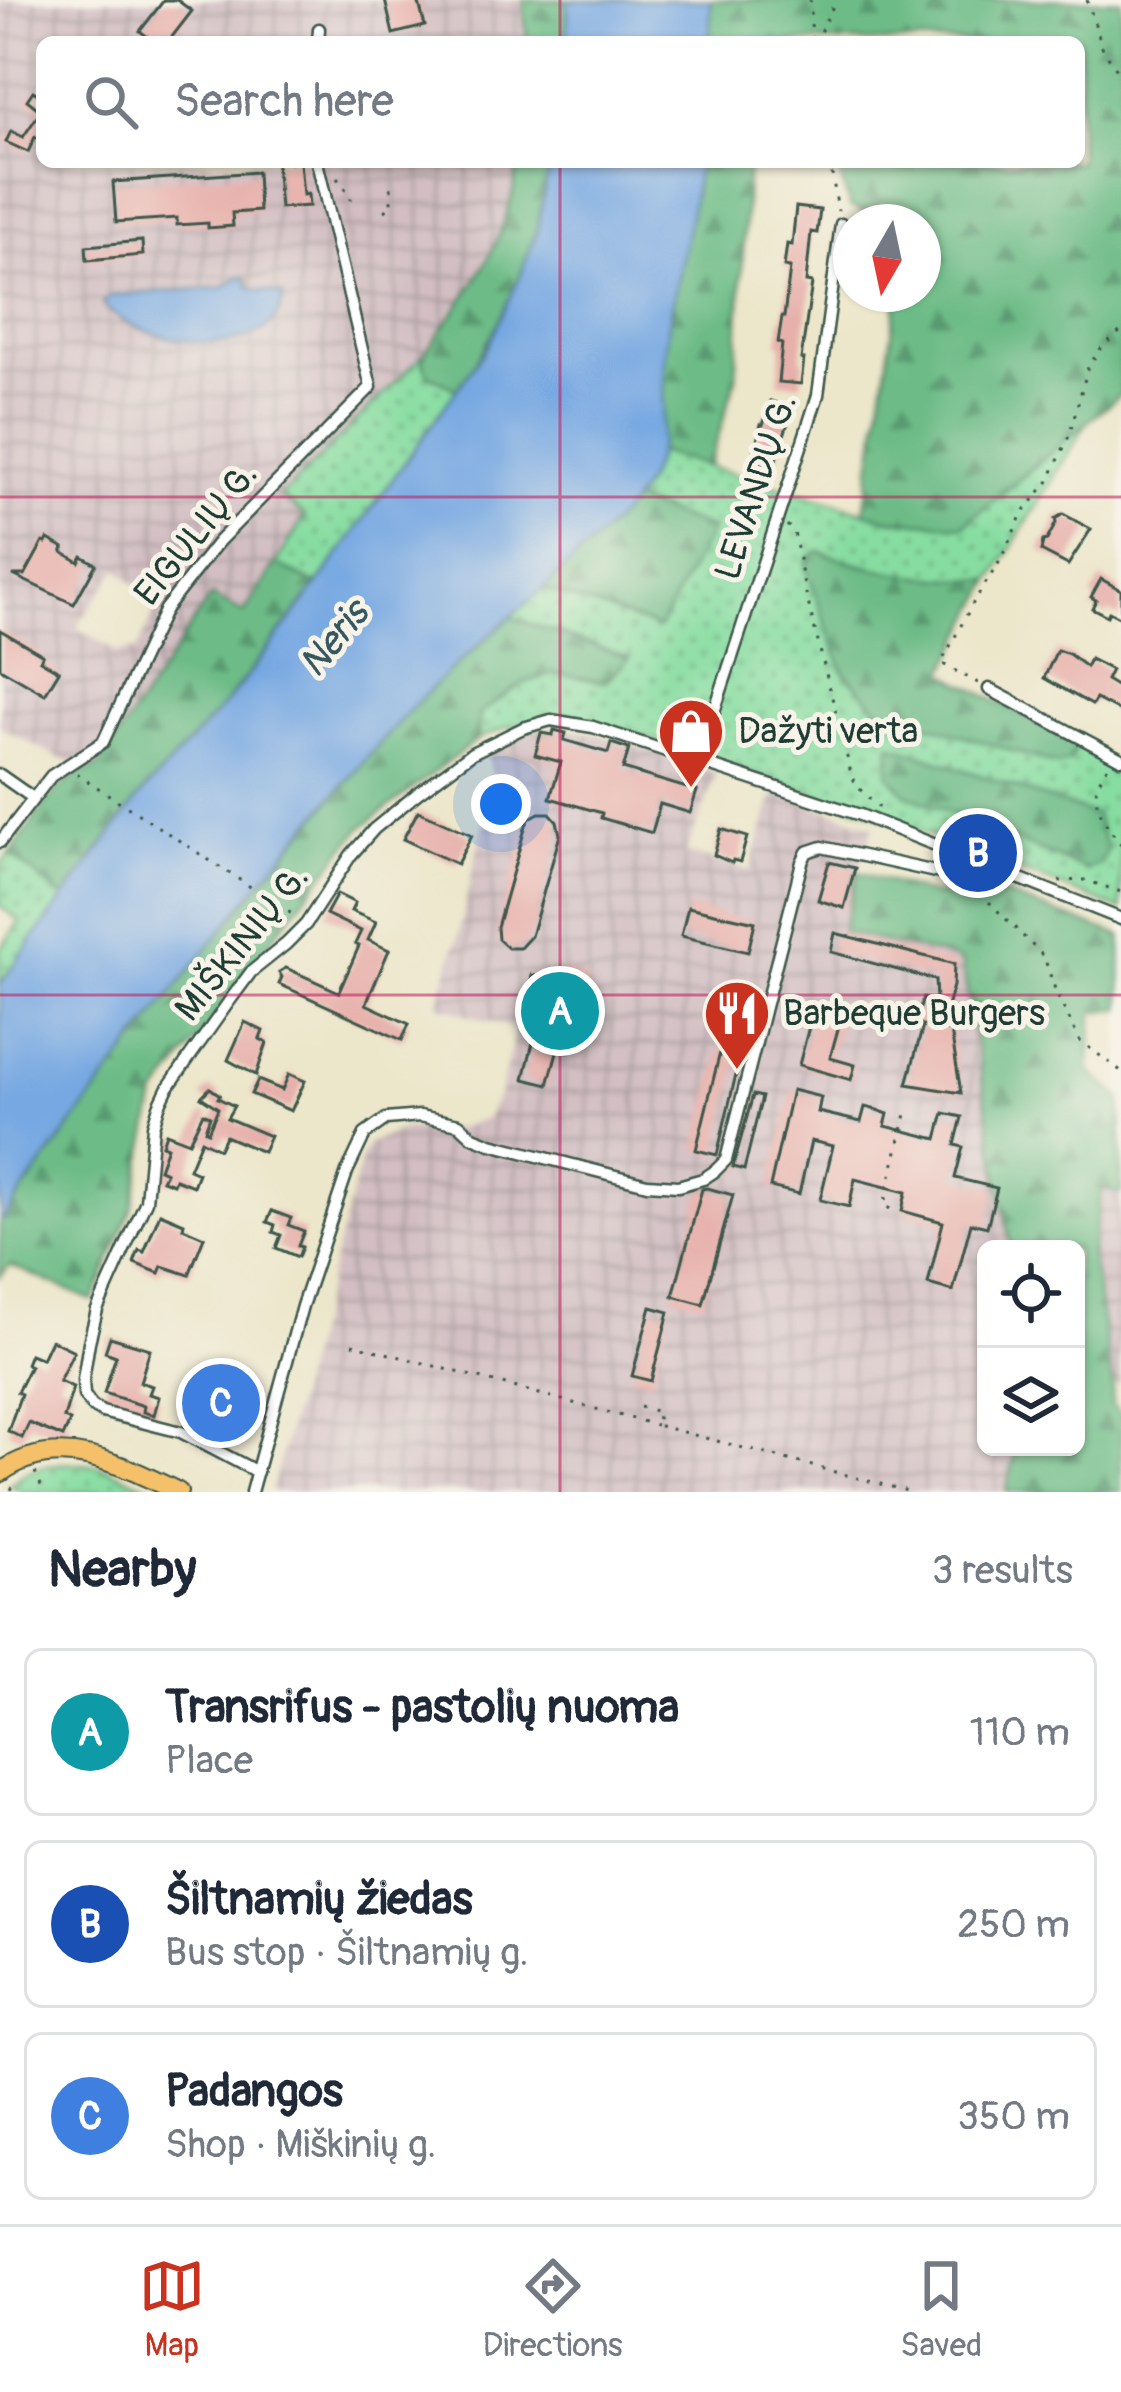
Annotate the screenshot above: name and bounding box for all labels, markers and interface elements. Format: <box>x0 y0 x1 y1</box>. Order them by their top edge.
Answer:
search box <box>36 36 1085 168</box>
icon: search <box>78 69 144 135</box>
text: Search here <box>174 74 394 130</box>
north arrow <box>833 204 941 312</box>
street label: LEVANDŲ G. <box>705 389 807 585</box>
street label: EIGULIŲ G. <box>125 453 267 615</box>
water label: Neris <box>289 587 382 687</box>
shop icon: Dažyti verta <box>656 696 726 790</box>
place label: Dažyti verta <box>738 709 918 754</box>
your location <box>471 774 531 834</box>
pin: B <box>939 808 1017 898</box>
street label: MIŠKINIŲ G. <box>165 855 319 1030</box>
pin: A <box>521 966 599 1056</box>
restaurant icon: Barbeque Burgers <box>702 978 772 1072</box>
place label: Barbeque Burgers <box>783 991 1045 1036</box>
map controls <box>977 1240 1085 1456</box>
button: locate <box>977 1240 1085 1348</box>
button: layers <box>977 1348 1085 1456</box>
pin: C <box>182 1358 260 1448</box>
text: Nearby <box>48 1538 196 1602</box>
text: 3 results <box>932 1546 1073 1595</box>
text: Transrifus - pastolių nuoma <box>165 1680 679 1736</box>
text: A <box>77 1708 103 1757</box>
text: 110 m <box>970 1708 1070 1757</box>
text: Place <box>165 1736 253 1785</box>
text: Šiltnamių žiedas <box>165 1872 473 1928</box>
text: B <box>79 1900 101 1949</box>
text: 250 m <box>957 1900 1070 1949</box>
text: Bus stop · Šiltnamių g. <box>165 1928 529 1977</box>
text: Padangos <box>165 2064 343 2120</box>
text: C <box>78 2092 102 2141</box>
text: 350 m <box>957 2092 1070 2141</box>
text: Shop · Miškinių g. <box>165 2120 436 2169</box>
tab: Map <box>139 2253 205 2366</box>
tab: Directions <box>483 2253 623 2366</box>
tab: Saved <box>900 2253 982 2366</box>

